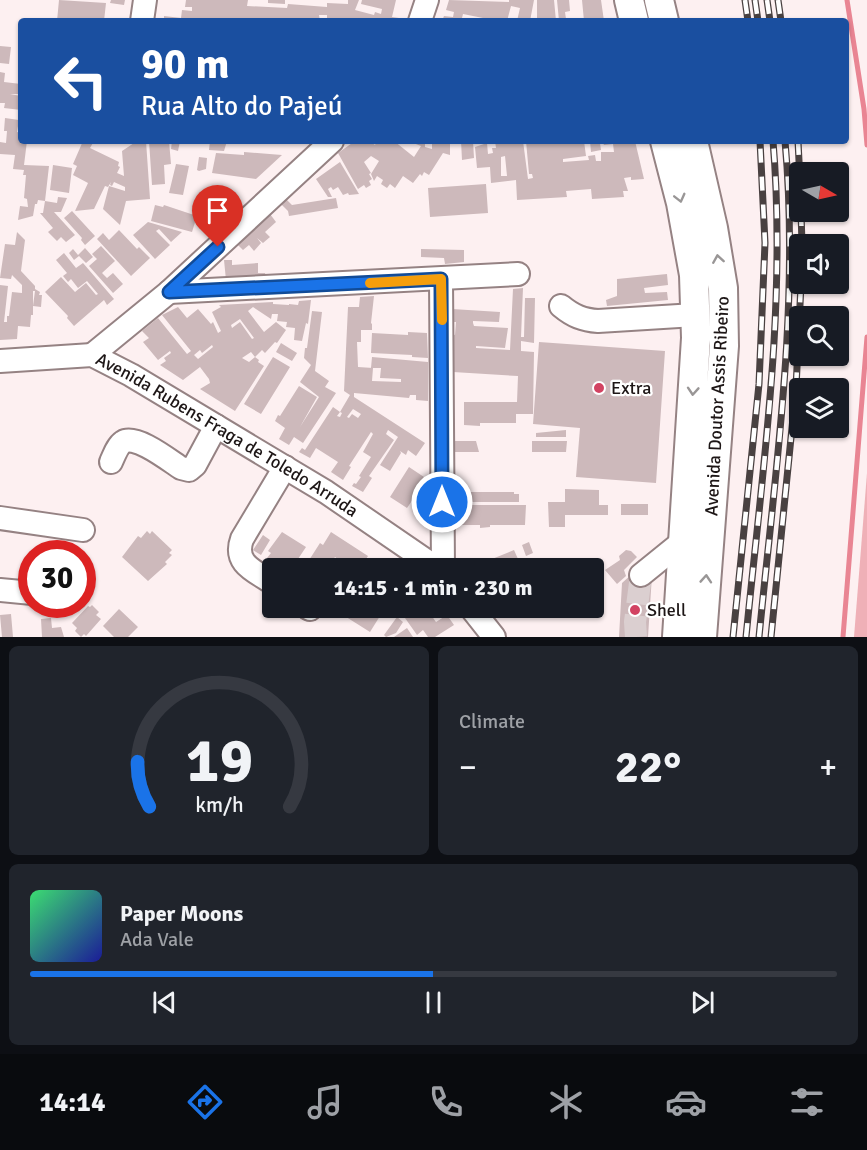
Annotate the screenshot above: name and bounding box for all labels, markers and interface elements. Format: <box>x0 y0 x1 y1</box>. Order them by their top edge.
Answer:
text: 90 m <box>141 39 230 90</box>
icon: left <box>42 42 120 120</box>
text: Rua Alto do Pajeú <box>141 90 342 123</box>
north arrow <box>789 162 849 222</box>
map controls <box>789 162 849 438</box>
pin <box>192 185 243 247</box>
one-way arrow <box>672 192 685 202</box>
icon: arrive <box>201 194 234 227</box>
button: sound <box>789 234 849 294</box>
one-way arrow <box>713 254 725 263</box>
street label: Avenida Doutor Assis Ribeiro <box>700 295 734 517</box>
button: search <box>789 306 849 366</box>
street label: Avenida Rubens Fraga de Toledo Arruda <box>92 348 362 522</box>
place label: Extra <box>611 377 651 399</box>
button: layers <box>789 378 849 438</box>
marker: Extra <box>592 381 606 395</box>
one-way arrow <box>686 387 699 396</box>
position arrow <box>410 470 474 534</box>
speed limit sign: 30 <box>18 540 96 618</box>
text: 14:15 · 1 min · 230 m <box>333 574 533 601</box>
one-way arrow <box>700 574 713 583</box>
place label: Shell <box>647 599 686 621</box>
marker: Shell <box>628 603 642 617</box>
text: Climate <box>459 709 525 734</box>
text: 19 <box>185 722 253 799</box>
text: 22° <box>615 740 681 795</box>
text: − <box>459 747 477 788</box>
text: + <box>819 747 837 788</box>
text: km/h <box>195 793 243 819</box>
text: Paper Moons <box>120 900 243 927</box>
text: Ada Vale <box>120 927 194 952</box>
icon: previous <box>148 986 181 1019</box>
icon: pause <box>417 986 450 1019</box>
icon: next <box>686 986 719 1019</box>
icon: directions <box>184 1081 226 1123</box>
icon: music <box>304 1081 346 1123</box>
icon: phone <box>425 1081 467 1123</box>
icon: climate <box>545 1081 587 1123</box>
icon: car <box>665 1081 707 1123</box>
icon: filters <box>786 1081 828 1123</box>
text: 14:14 <box>39 1086 105 1119</box>

